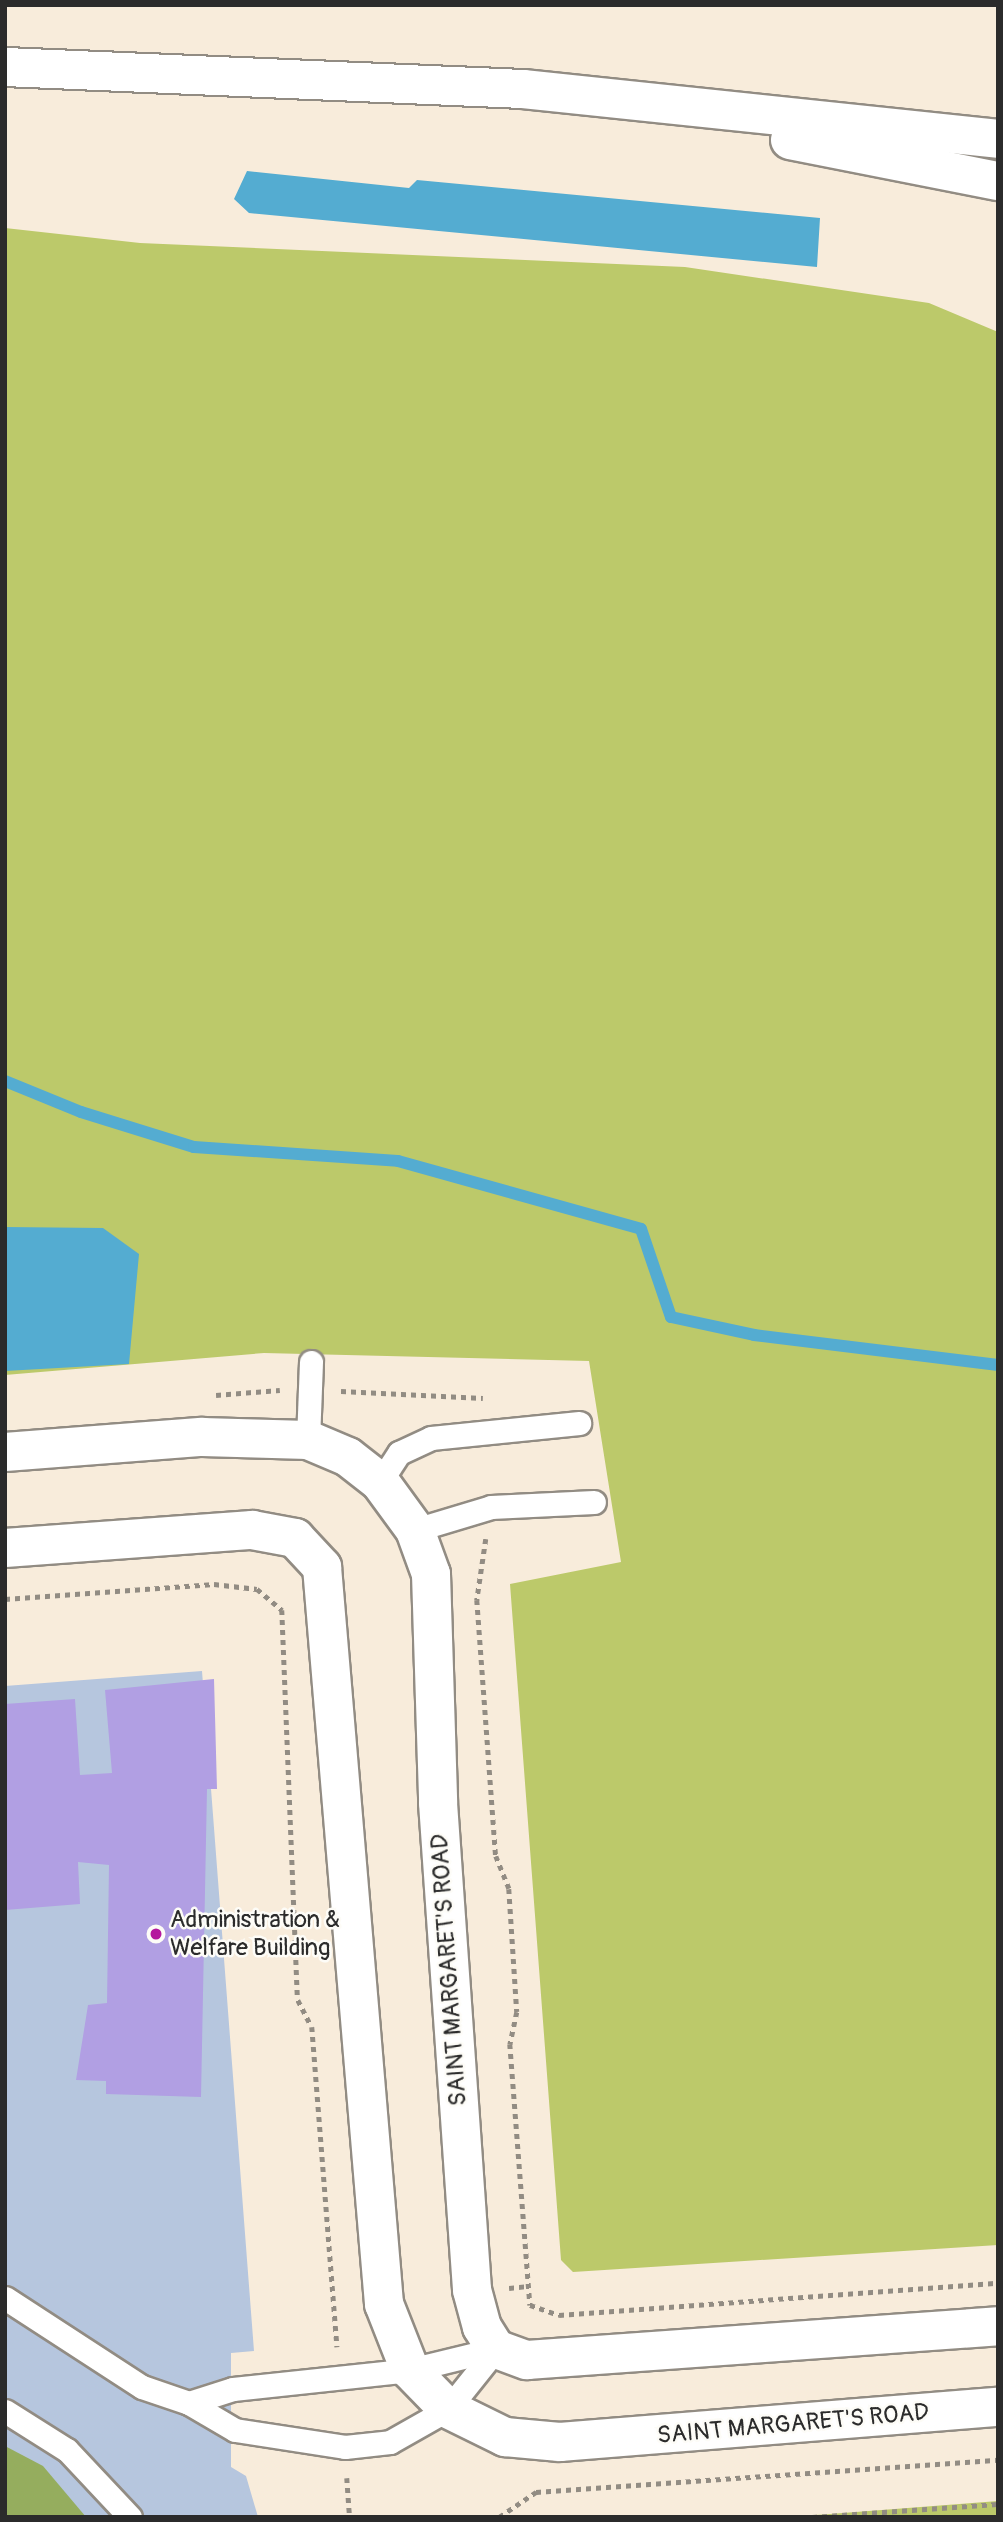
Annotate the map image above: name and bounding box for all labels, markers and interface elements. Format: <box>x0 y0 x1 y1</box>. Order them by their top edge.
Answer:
street label: SAINT MARGARET'S ROAD <box>425 1833 473 2107</box>
place label: Administration & Welfare Building <box>170 1906 340 1962</box>
marker: Administration & Welfare Building <box>148 1926 164 1942</box>
street label: SAINT MARGARET'S ROAD <box>656 2398 930 2450</box>

